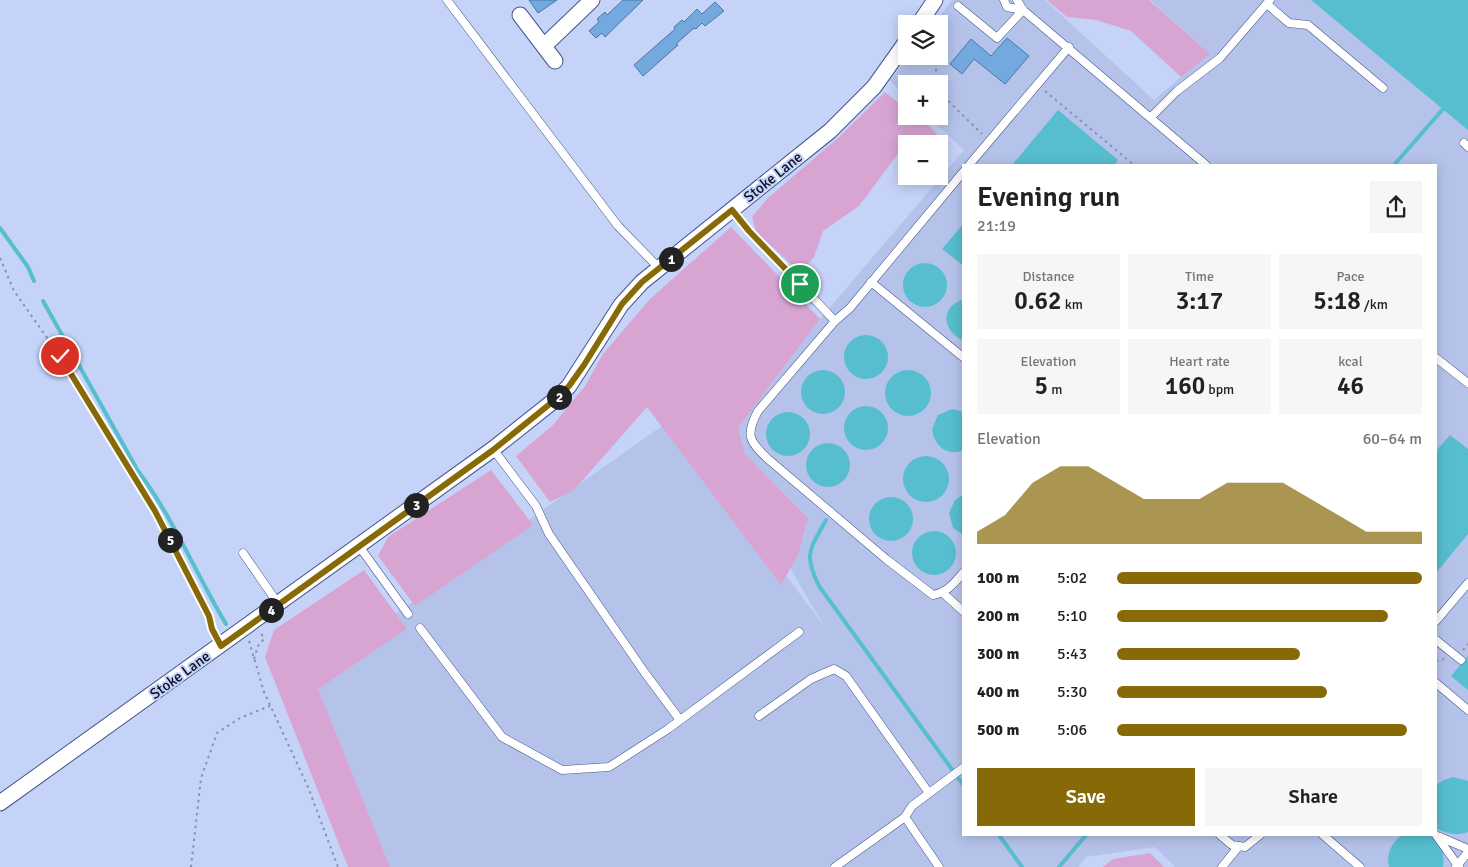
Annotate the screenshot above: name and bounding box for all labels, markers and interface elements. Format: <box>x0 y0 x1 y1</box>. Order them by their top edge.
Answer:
map controls <box>898 15 948 185</box>
button: layers <box>898 15 948 65</box>
button: + <box>898 75 948 125</box>
button: − <box>898 135 948 185</box>
street label: Stoke Lane <box>740 148 806 206</box>
text: Evening run <box>977 180 1120 214</box>
button: share <box>1370 181 1422 233</box>
text: 21:19 <box>977 216 1016 236</box>
pin: 1 <box>658 246 684 272</box>
text: 1 <box>668 251 675 268</box>
pin <box>779 263 821 305</box>
text: Distance <box>1022 268 1075 285</box>
text: Time <box>1185 268 1214 285</box>
text: Pace <box>1336 268 1365 285</box>
icon: arrive <box>786 270 814 298</box>
text: 0.62 <box>1014 285 1062 316</box>
text: 3:17 <box>1176 285 1223 316</box>
text: 5:18 <box>1313 285 1361 316</box>
text: km <box>1062 296 1083 313</box>
text: /km <box>1361 296 1388 313</box>
pin <box>39 335 81 377</box>
icon: check <box>46 342 74 370</box>
text: Elevation <box>1021 353 1076 370</box>
text: Heart rate <box>1169 353 1230 370</box>
text: kcal <box>1338 353 1363 370</box>
text: 5 <box>1035 370 1048 401</box>
text: 160 <box>1165 370 1205 401</box>
text: 46 <box>1337 370 1364 401</box>
text: m <box>1048 381 1062 398</box>
text: bpm <box>1205 381 1234 398</box>
pin: 2 <box>546 384 572 410</box>
text: 2 <box>556 389 563 406</box>
text: Elevation <box>977 429 1041 449</box>
text: 60–64 m <box>1363 429 1422 449</box>
pin: 3 <box>404 492 428 518</box>
text: 3 <box>413 497 420 514</box>
pin: 5 <box>158 528 182 552</box>
text: 5 <box>167 532 174 549</box>
text: 100 m <box>977 568 1019 588</box>
text: 5:02 <box>1057 568 1087 588</box>
pin: 4 <box>258 598 284 622</box>
text: 4 <box>268 602 275 619</box>
text: 200 m <box>977 606 1019 626</box>
text: 5:10 <box>1057 606 1087 626</box>
text: 300 m <box>977 644 1019 664</box>
text: 5:43 <box>1057 644 1087 664</box>
street label: Stoke Lane <box>146 647 214 703</box>
text: 400 m <box>977 682 1019 702</box>
text: 5:30 <box>1057 682 1087 702</box>
text: 500 m <box>977 720 1019 740</box>
text: 5:06 <box>1057 720 1087 740</box>
button: Save <box>977 768 1195 826</box>
button: Share <box>1205 768 1422 826</box>

